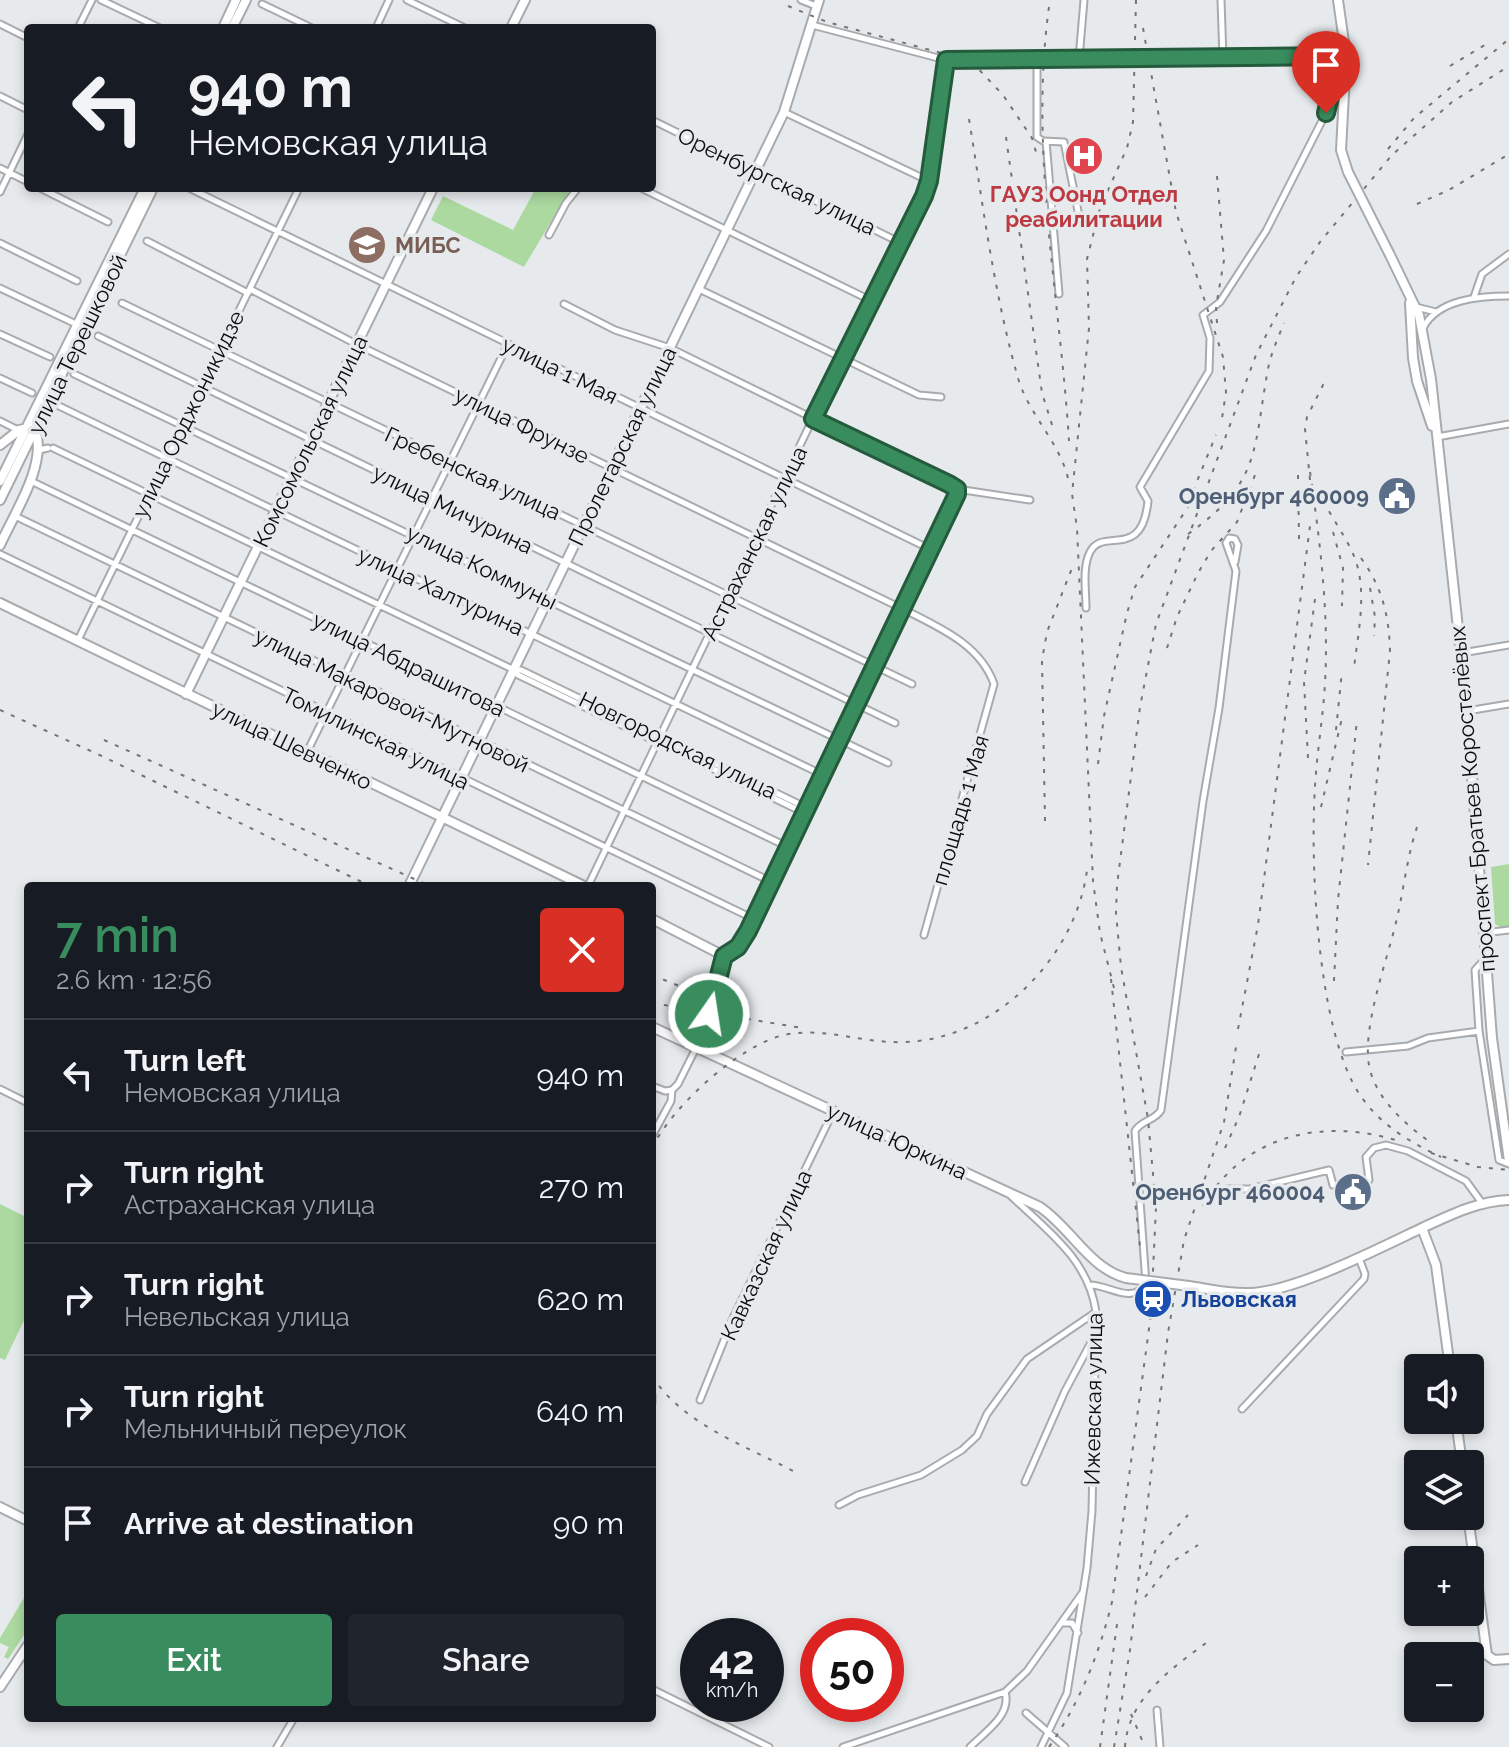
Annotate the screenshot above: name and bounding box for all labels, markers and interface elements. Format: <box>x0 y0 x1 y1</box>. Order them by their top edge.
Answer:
pin <box>1292 31 1360 113</box>
icon: arrive <box>1304 43 1348 87</box>
text: 940 m <box>188 54 353 120</box>
icon: left <box>56 56 160 160</box>
text: Немовская улица <box>188 121 488 163</box>
street label: Оренбургская улица <box>674 122 880 240</box>
hospital icon: ГАУЗ Оонд Отдел реабилитации <box>1063 135 1105 177</box>
place label: ГАУЗ Оонд Отдел реабилитации <box>990 181 1178 232</box>
school or university icon: МИБС <box>346 224 388 266</box>
place label: МИБС <box>395 232 461 258</box>
street label: улица Терешковой <box>22 250 132 438</box>
street label: улица Орджоникидзе <box>126 306 250 522</box>
street label: Комсомольская улица <box>247 331 373 551</box>
street label: улица 1 Мая <box>498 331 622 409</box>
street label: Пролетарская улица <box>563 342 681 550</box>
street label: улица Фрунзе <box>450 381 594 469</box>
street label: Гребенская улица <box>381 421 565 525</box>
street label: Астраханская улица <box>696 442 812 644</box>
street label: улица Мичурина <box>369 459 537 559</box>
public building icon: Оренбург 460009 <box>1376 475 1418 517</box>
place label: Оренбург 460009 <box>1179 483 1369 509</box>
street label: улица Коммуны <box>402 519 562 615</box>
street label: улица Халтурина <box>354 541 528 641</box>
street label: улица Абдрашитова <box>308 606 510 722</box>
street label: улица Макаровой-Мутновой <box>251 622 533 778</box>
street label: проспект Братьев Коростелёвых <box>1444 625 1500 973</box>
street label: Томилинская улица <box>278 681 474 795</box>
street label: Новгородская улица <box>575 686 781 804</box>
street label: улица Шевченко <box>208 695 376 795</box>
street label: площадь 1 Мая <box>926 732 994 888</box>
text: 7 min <box>56 907 179 963</box>
button: close <box>540 908 624 992</box>
text: 2.6 km · 12:56 <box>56 965 212 995</box>
position arrow <box>667 972 751 1056</box>
text: Turn left <box>124 1043 246 1078</box>
icon: left <box>56 1053 100 1097</box>
text: 940 m <box>536 1058 624 1093</box>
text: Немовская улица <box>124 1078 341 1108</box>
street label: улица Юркина <box>823 1097 971 1185</box>
text: Turn right <box>124 1155 264 1190</box>
icon: right <box>56 1165 100 1209</box>
street label: Кавказская улица <box>715 1166 817 1344</box>
text: 270 m <box>539 1170 624 1205</box>
public building icon: Оренбург 460004 <box>1332 1171 1374 1213</box>
place label: Оренбург 460004 <box>1135 1179 1325 1205</box>
text: Астраханская улица <box>124 1190 375 1220</box>
text: Turn right <box>124 1267 264 1302</box>
icon: right <box>56 1277 100 1321</box>
station icon: Львовская <box>1132 1278 1174 1320</box>
text: 620 m <box>537 1282 624 1317</box>
place label: Львовская <box>1181 1286 1297 1312</box>
text: Невельская улица <box>124 1302 350 1332</box>
street label: Ижевская улица <box>1078 1312 1108 1486</box>
map controls <box>1404 1354 1484 1722</box>
button: sound <box>1404 1354 1484 1434</box>
text: Turn right <box>124 1379 264 1414</box>
icon: right <box>56 1389 100 1433</box>
text: 640 m <box>536 1394 624 1429</box>
text: Мельничный переулок <box>124 1414 407 1444</box>
button: layers <box>1404 1450 1484 1530</box>
icon: arrive <box>56 1501 100 1545</box>
text: Arrive at destination <box>124 1506 414 1541</box>
text: 90 m <box>553 1506 624 1541</box>
button: + <box>1404 1546 1484 1626</box>
button: Exit <box>56 1614 332 1706</box>
button: Share <box>348 1614 624 1706</box>
speed limit sign: 50 <box>800 1618 904 1722</box>
text: 42 <box>709 1636 755 1683</box>
button: − <box>1404 1642 1484 1722</box>
text: km/h <box>706 1678 758 1702</box>

